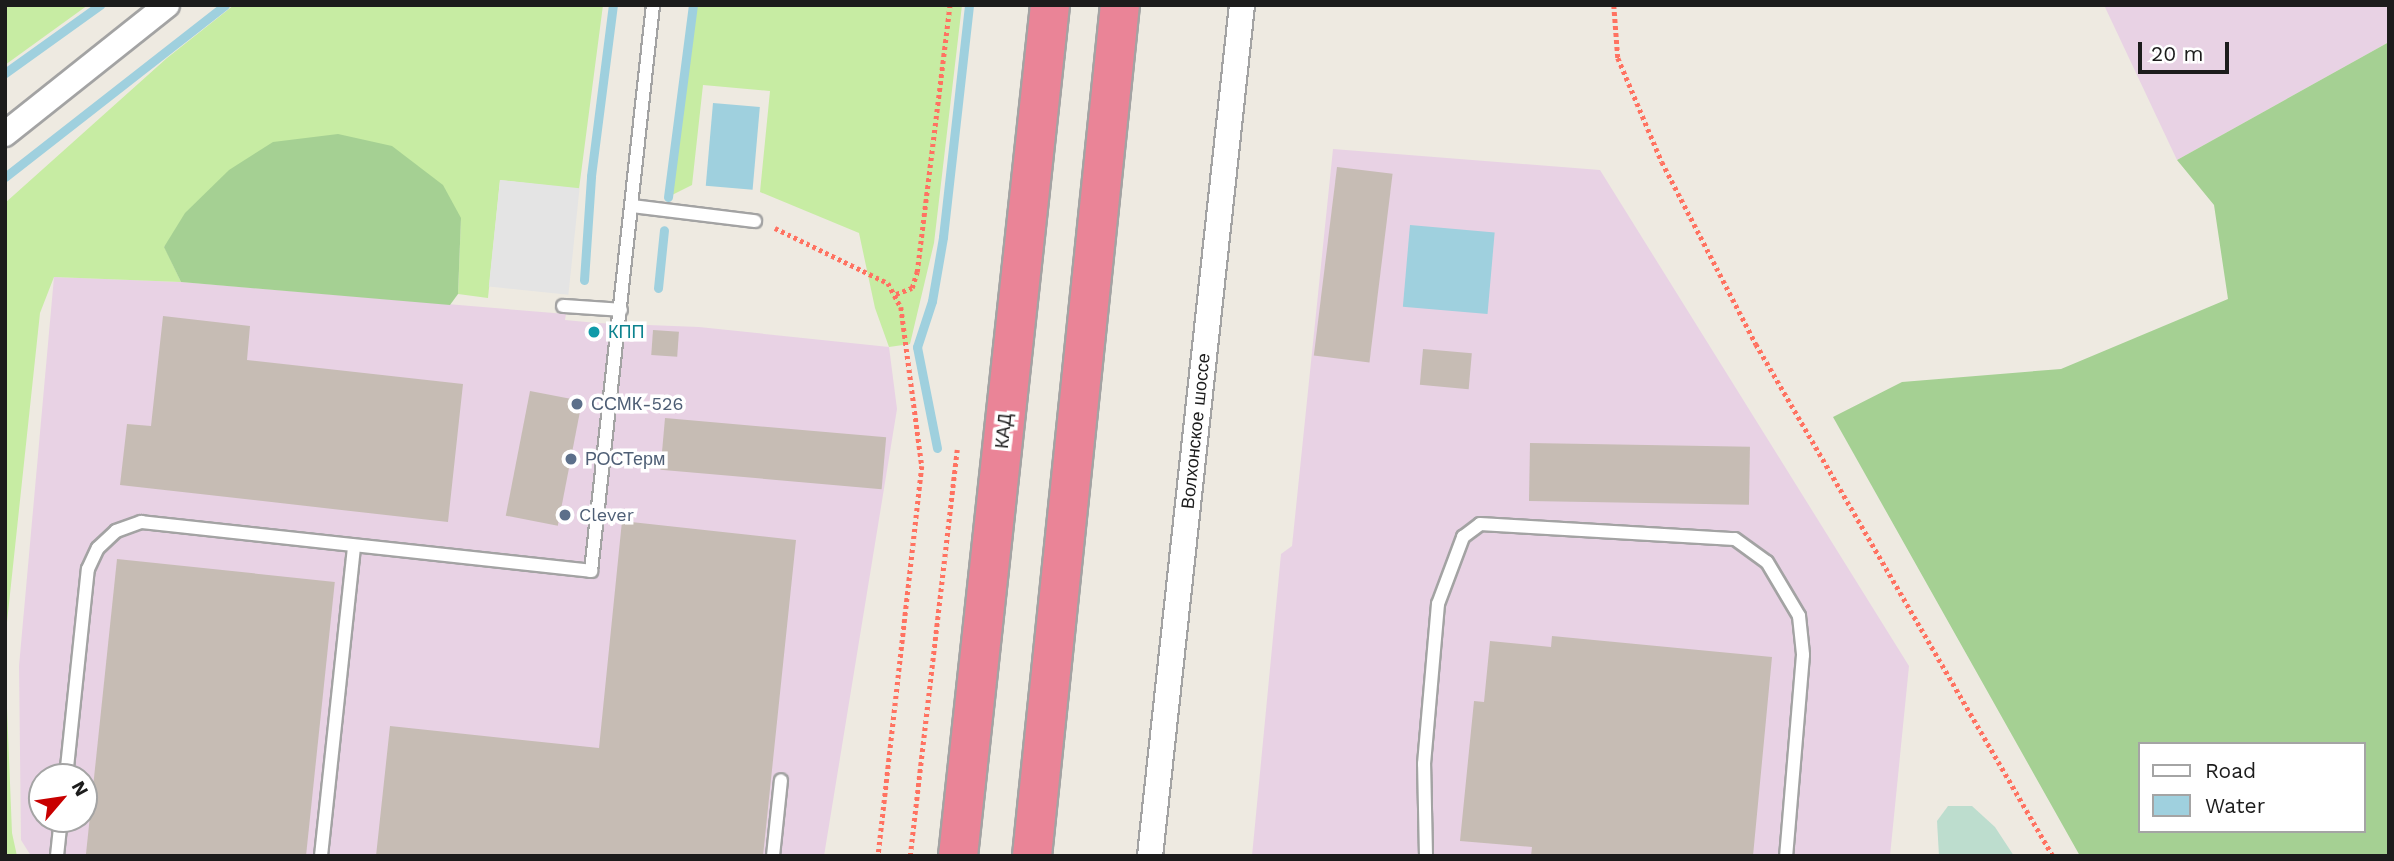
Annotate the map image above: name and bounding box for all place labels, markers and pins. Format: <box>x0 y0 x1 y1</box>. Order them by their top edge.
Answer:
place label: КПП <box>608 321 644 343</box>
marker: КПП <box>586 324 602 340</box>
place label: ССМК-526 <box>591 393 683 415</box>
marker: ССМК-526 <box>569 396 585 412</box>
place label: РОСТерм <box>585 448 665 470</box>
marker: РОСТерм <box>563 451 579 467</box>
place label: Clever <box>579 504 634 526</box>
marker: Clever <box>557 507 573 523</box>

